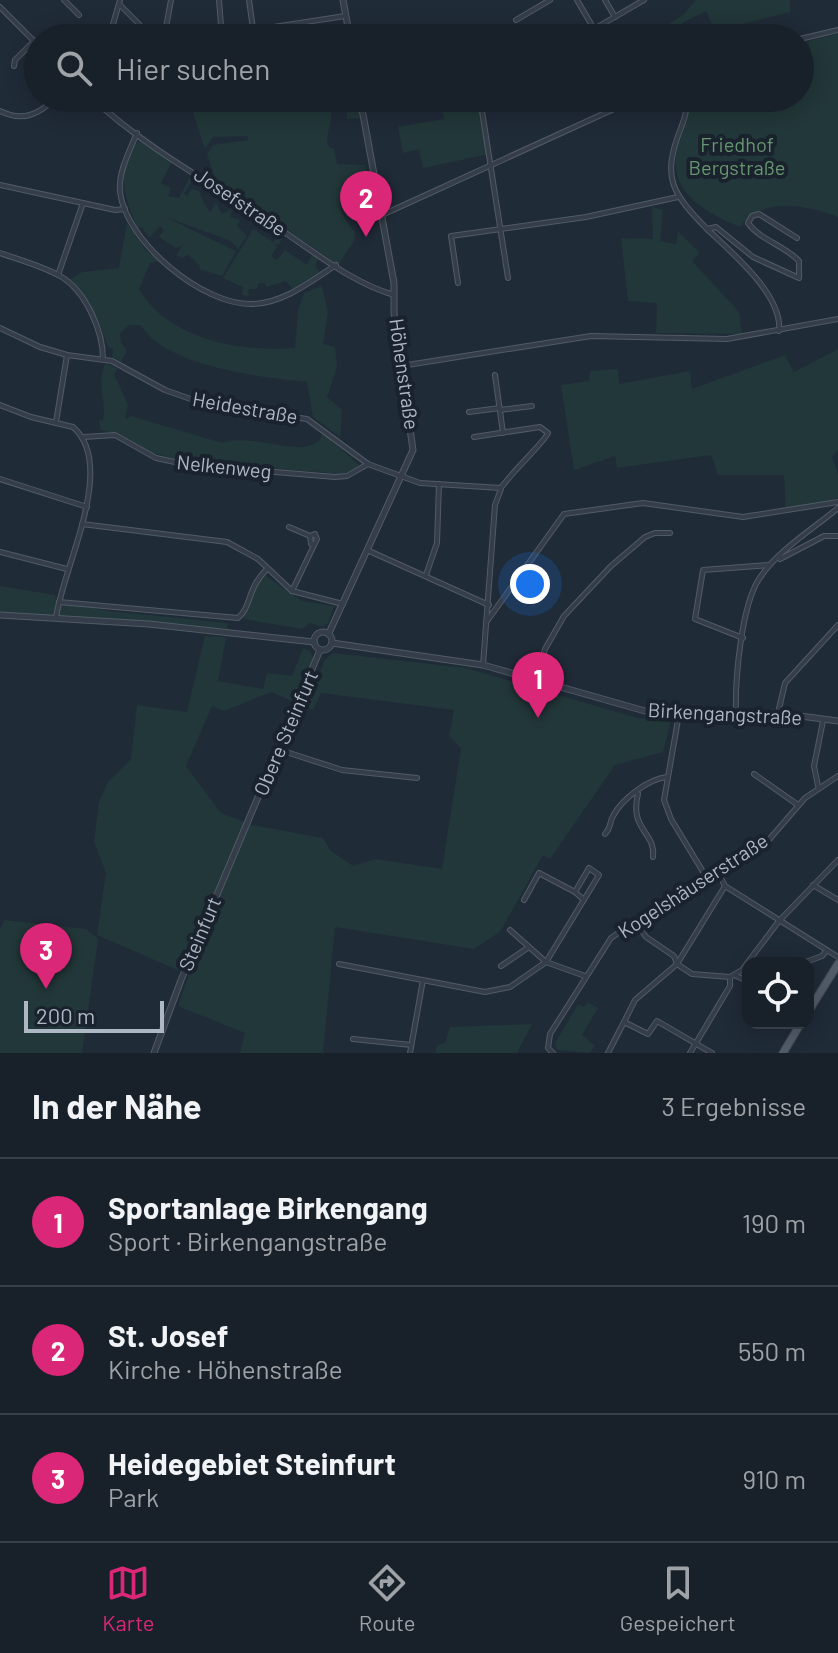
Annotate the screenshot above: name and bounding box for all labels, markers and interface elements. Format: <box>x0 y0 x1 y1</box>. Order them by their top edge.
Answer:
search box <box>24 24 814 112</box>
icon: search <box>52 46 96 90</box>
text: Hier suchen <box>116 50 270 86</box>
park label: Friedhof Bergstraße <box>689 132 785 179</box>
street label: Josefstraße <box>190 162 291 241</box>
pin: 2 <box>340 171 392 237</box>
street label: Höhenstraße <box>385 317 425 431</box>
street label: Heidestraße <box>191 386 300 428</box>
street label: Nelkenweg <box>176 449 273 483</box>
your location <box>510 564 550 604</box>
pin: 1 <box>512 652 564 718</box>
street label: Obere Steinfurt <box>248 666 322 799</box>
street label: Birkengangstraße <box>647 697 803 729</box>
street label: Kogelshäuserstraße <box>613 828 772 943</box>
street label: Steinfurt <box>173 893 225 974</box>
pin: 3 <box>20 923 72 989</box>
map controls <box>742 957 814 1029</box>
button: locate <box>742 957 814 1029</box>
scale bar <box>24 997 164 1033</box>
text: 200 m <box>36 1002 95 1028</box>
text: In der Nähe <box>32 1085 202 1126</box>
text: 3 Ergebnisse <box>661 1090 806 1121</box>
text: Sportanlage Birkengang <box>108 1189 428 1225</box>
text: 1 <box>53 1207 63 1238</box>
text: 190 m <box>742 1207 806 1238</box>
text: Sport · Birkengangstraße <box>108 1225 387 1256</box>
text: St. Josef <box>108 1317 228 1353</box>
text: 2 <box>51 1335 65 1366</box>
text: 550 m <box>738 1335 806 1366</box>
text: Kirche · Höhenstraße <box>108 1353 343 1384</box>
text: Heidegebiet Steinfurt <box>108 1445 396 1481</box>
text: 3 <box>51 1463 65 1494</box>
text: 910 m <box>742 1463 806 1494</box>
text: Park <box>108 1481 159 1512</box>
tab: Karte <box>102 1561 155 1635</box>
tab: Route <box>359 1561 415 1635</box>
tab: Gespeichert <box>620 1561 736 1635</box>

